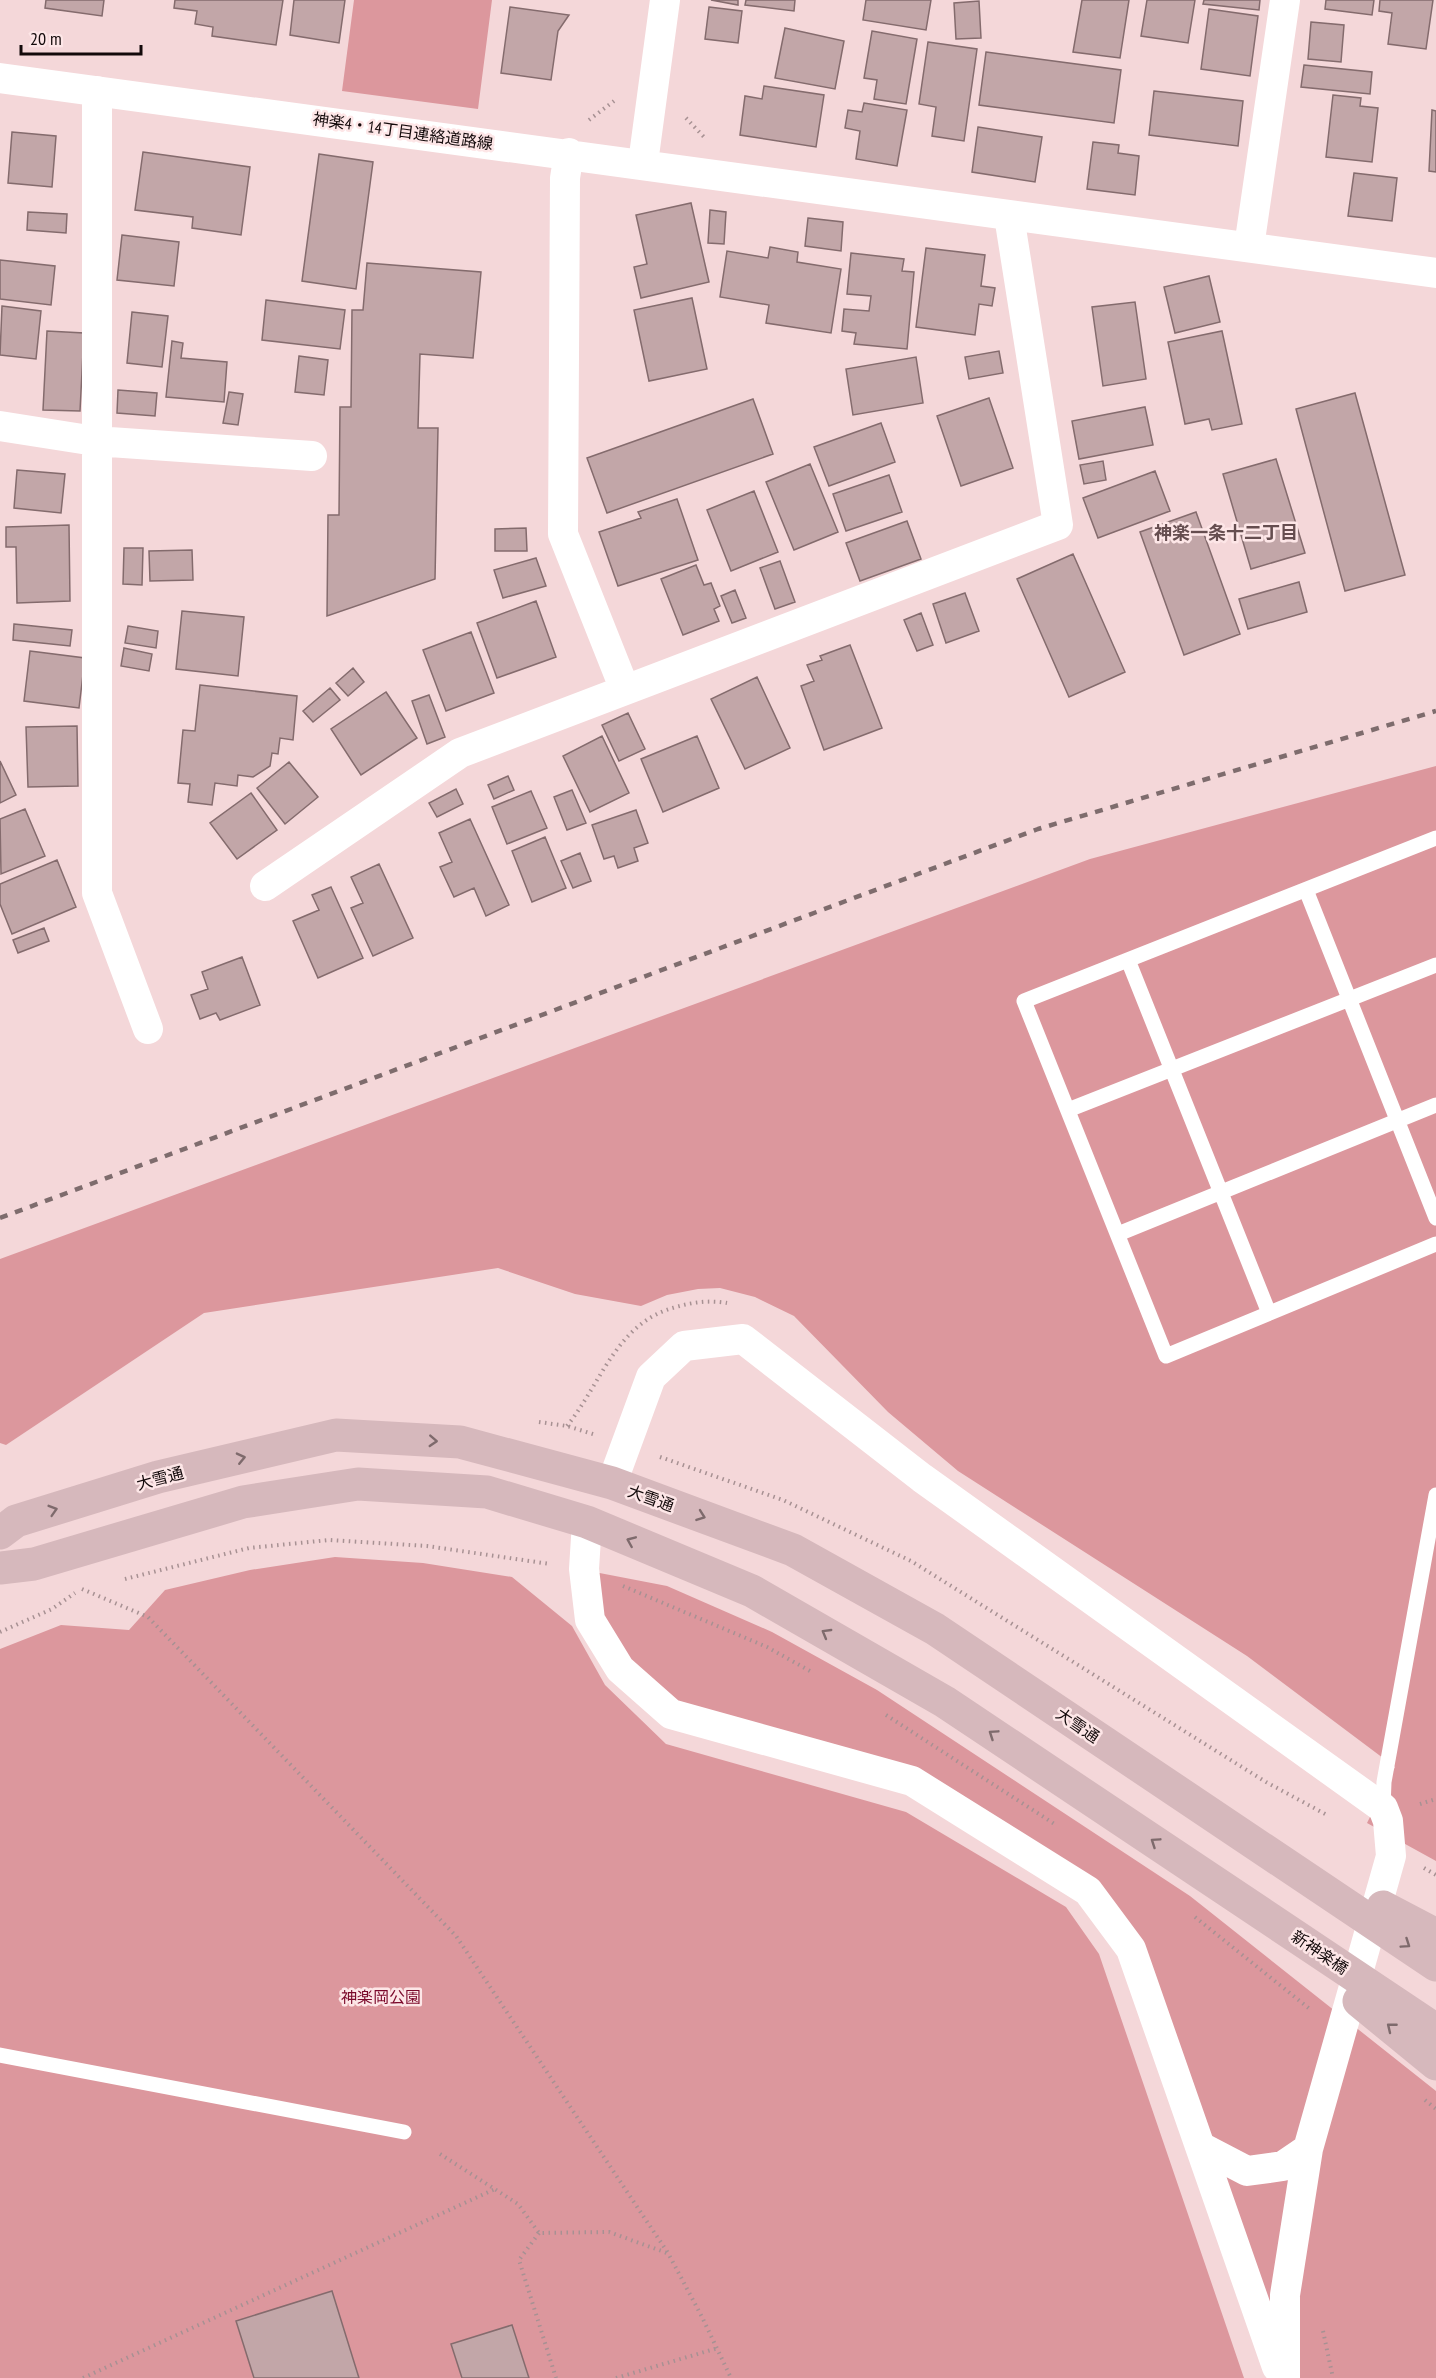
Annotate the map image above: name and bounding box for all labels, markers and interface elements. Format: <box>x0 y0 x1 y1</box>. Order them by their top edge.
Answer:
scale bar <box>21 18 141 56</box>
text: 20 m <box>30 27 62 50</box>
street label: 神楽4・14丁目連絡道路線 <box>312 108 494 154</box>
district label: 神楽一条十二丁目 <box>1154 521 1298 544</box>
one-way arrow <box>428 1434 437 1447</box>
one-way arrow <box>235 1452 245 1465</box>
street label: 大雪通 <box>134 1462 186 1494</box>
street label: 大雪通 <box>625 1480 677 1516</box>
one-way arrow <box>47 1505 58 1517</box>
one-way arrow <box>695 1508 705 1521</box>
one-way arrow <box>627 1536 638 1548</box>
one-way arrow <box>822 1629 832 1641</box>
street label: 大雪通 <box>1053 1703 1103 1747</box>
one-way arrow <box>989 1730 1000 1741</box>
one-way arrow <box>1151 1838 1162 1849</box>
street label: 新神楽橋 <box>1288 1926 1352 1978</box>
one-way arrow <box>1399 1937 1410 1948</box>
park label: 神楽岡公園 <box>341 1987 421 2007</box>
one-way arrow <box>1387 2023 1398 2034</box>

